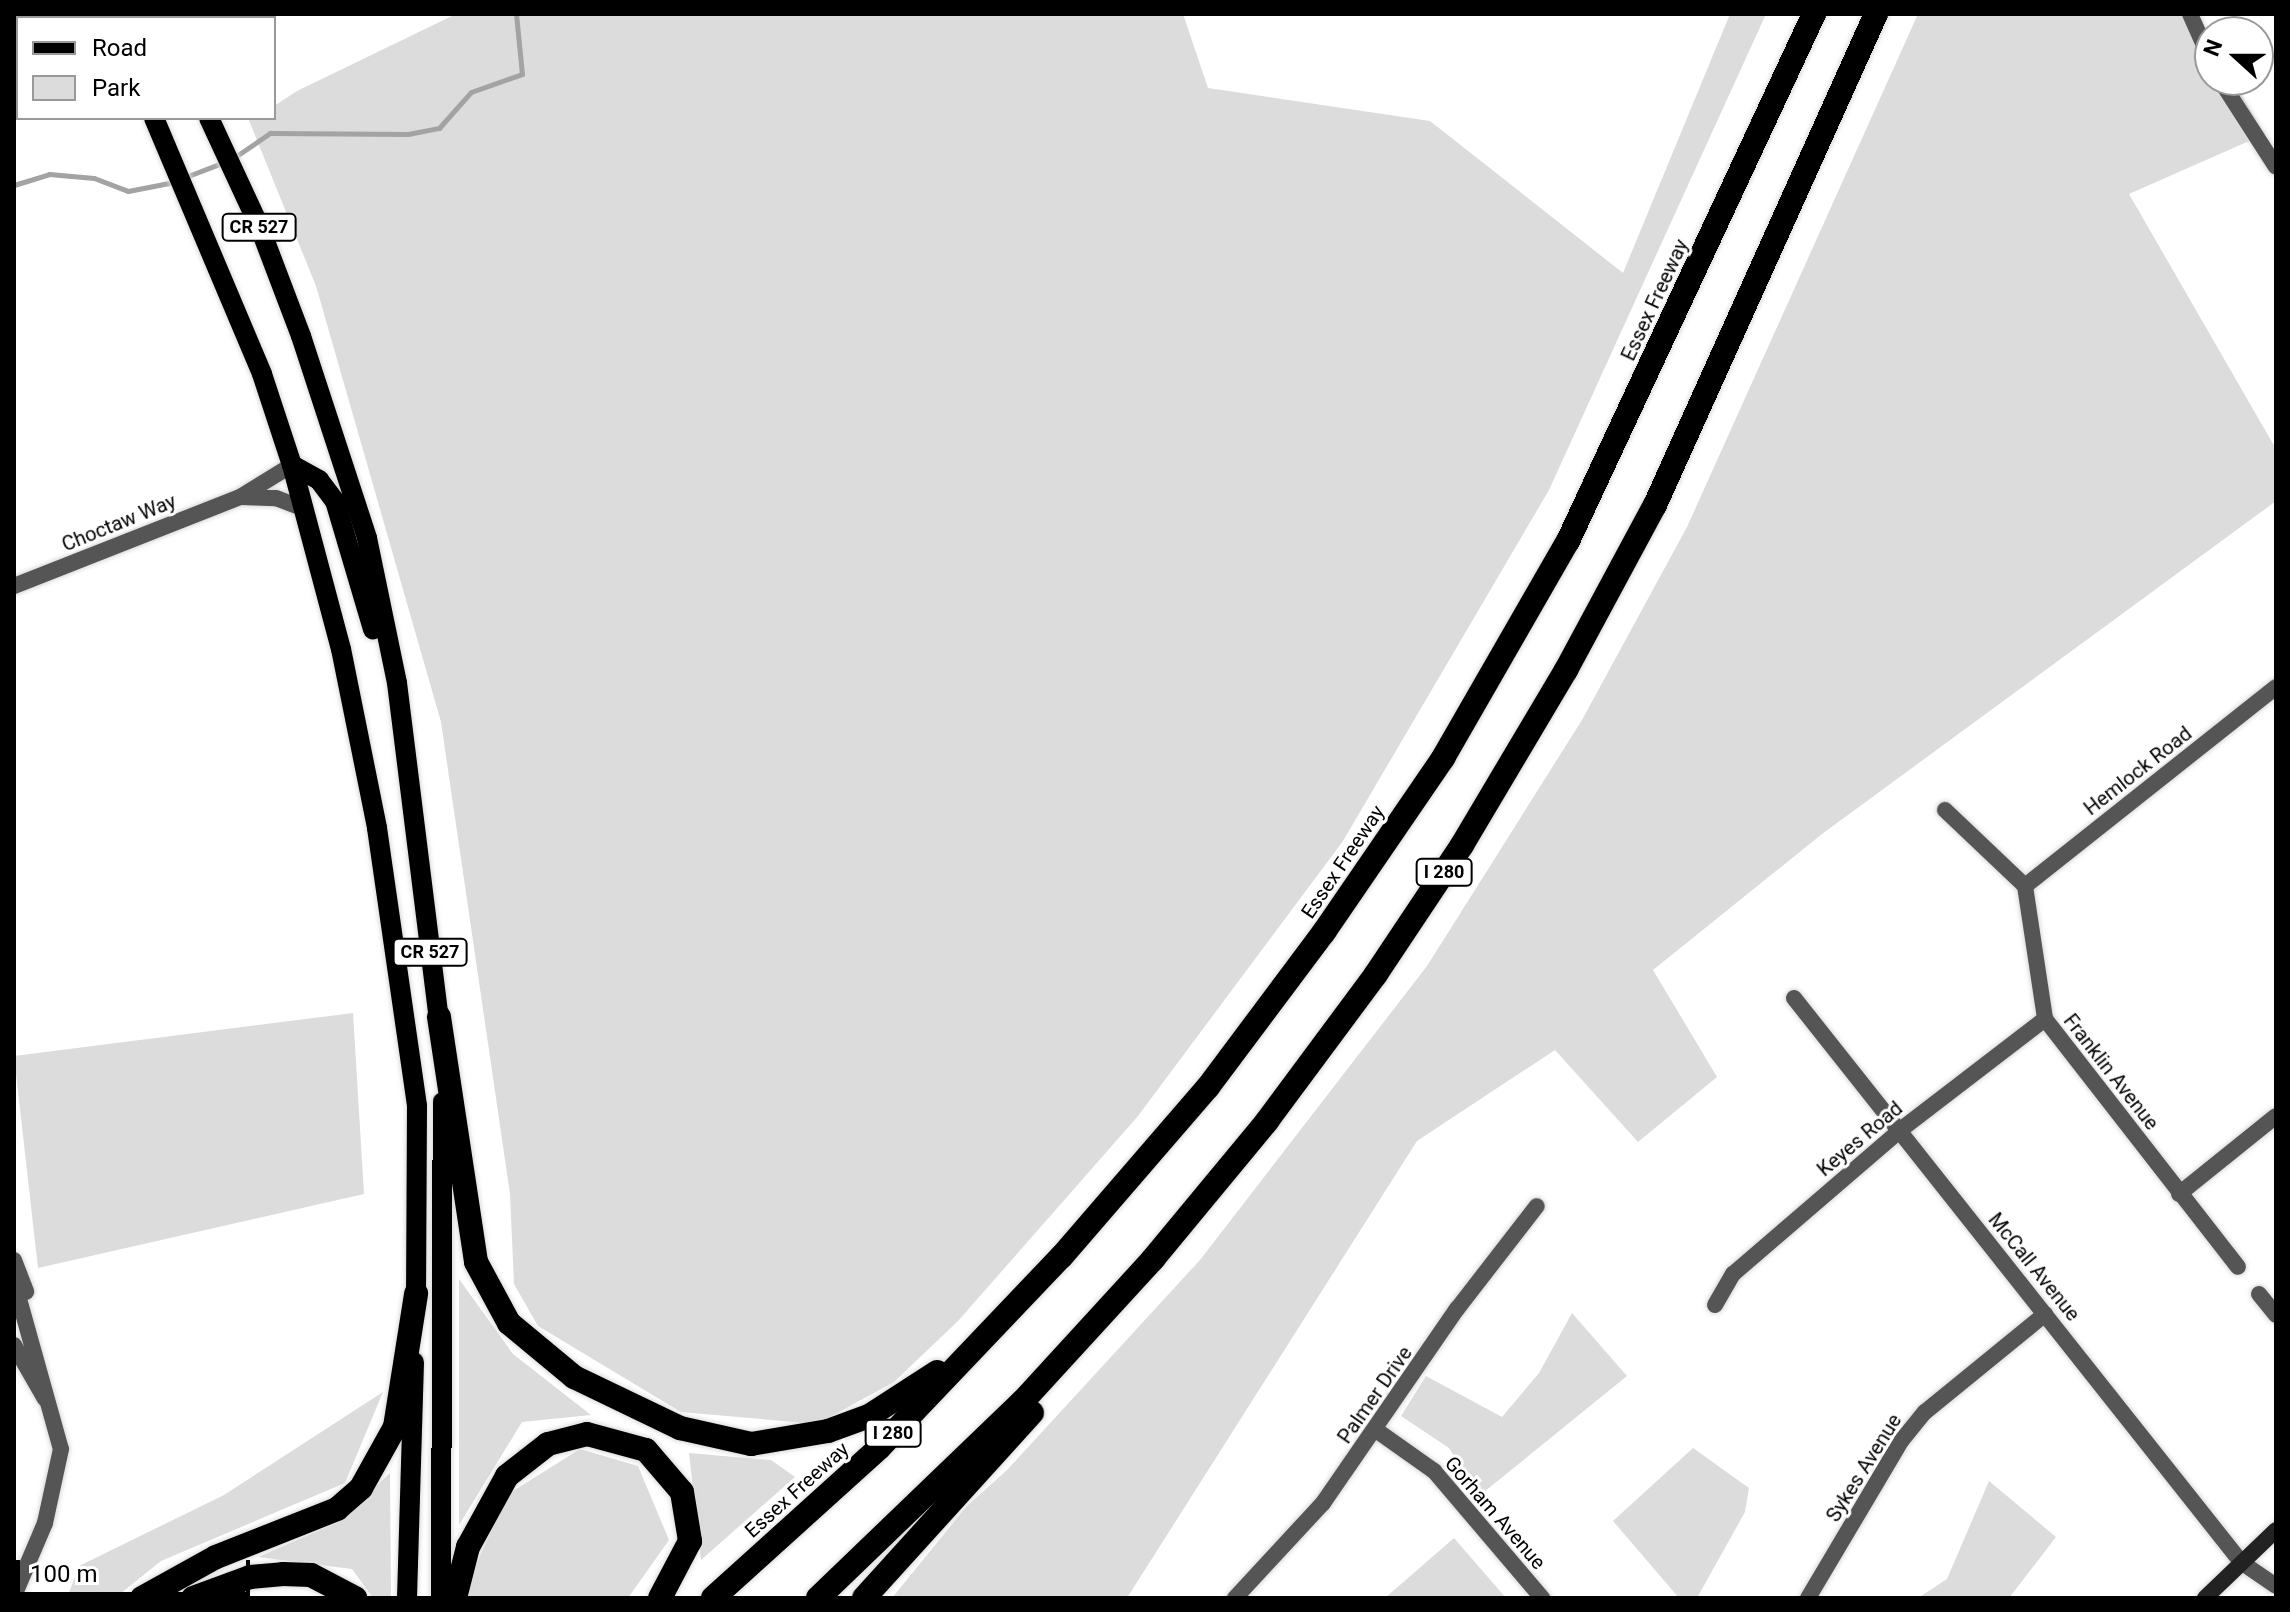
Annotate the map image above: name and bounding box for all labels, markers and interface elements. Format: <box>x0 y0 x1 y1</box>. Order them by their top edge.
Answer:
legend <box>16 16 276 120</box>
north arrow <box>2194 16 2274 96</box>
text: Road <box>92 34 147 62</box>
text: N <box>2199 36 2227 60</box>
text: Park <box>92 74 140 102</box>
road number: CR 527 <box>221 213 297 241</box>
street label: Essex Freeway <box>1616 235 1694 365</box>
street label: Choctaw Way <box>58 489 180 557</box>
street label: Hemlock Road <box>2079 721 2197 821</box>
street label: Essex Freeway <box>1296 801 1390 923</box>
road number: I 280 <box>1414 858 1474 886</box>
road number: CR 527 <box>392 938 468 966</box>
street label: Franklin Avenue <box>2058 1009 2164 1135</box>
street label: Keyes Road <box>1812 1096 1908 1182</box>
street label: McCall Avenue <box>1983 1208 2085 1326</box>
street label: Palmer Drive <box>1333 1342 1417 1448</box>
street label: Sykes Avenue <box>1821 1410 1907 1526</box>
road number: I 280 <box>863 1419 923 1447</box>
street label: Essex Freeway <box>740 1437 854 1543</box>
street label: Gorham Avenue <box>1439 1452 1551 1574</box>
scale bar <box>20 1544 254 1594</box>
text: 100 m <box>30 1560 97 1588</box>

